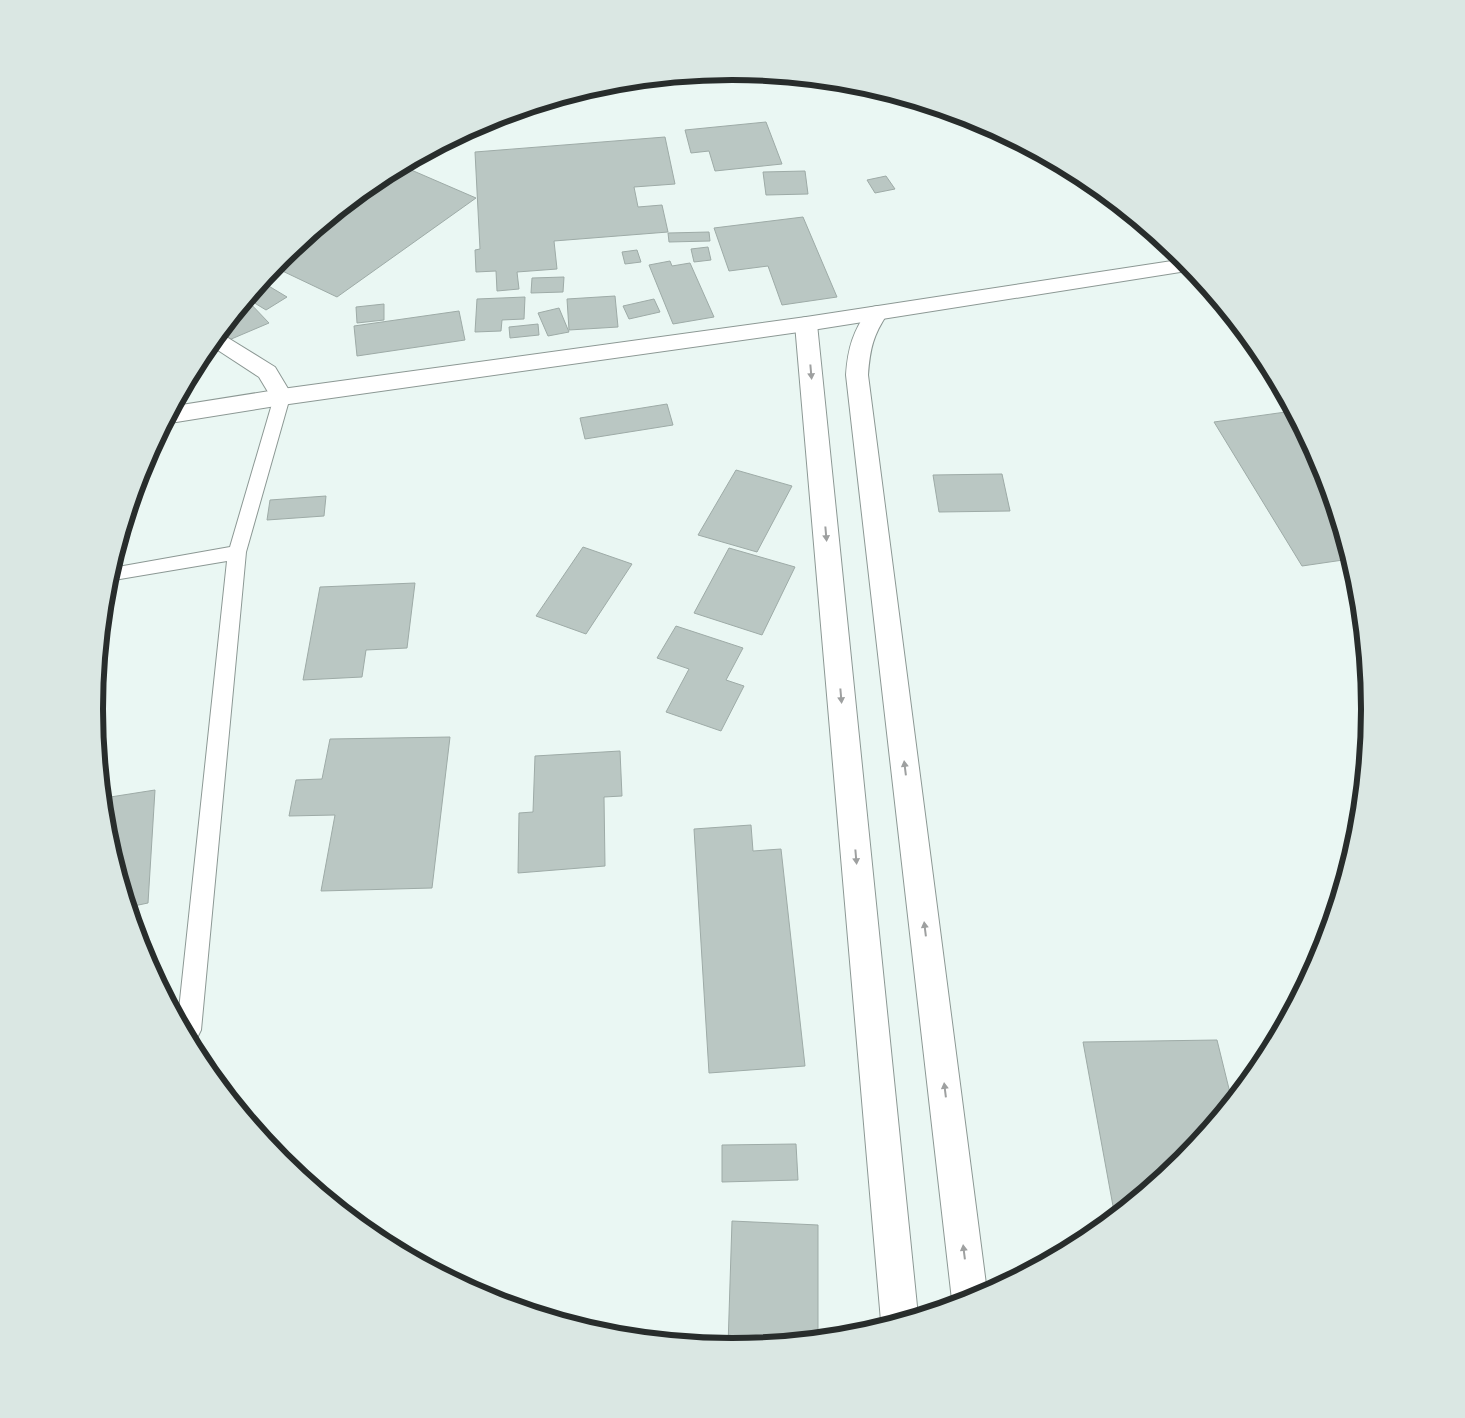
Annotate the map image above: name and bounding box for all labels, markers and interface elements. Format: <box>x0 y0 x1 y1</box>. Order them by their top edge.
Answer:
one-way arrow <box>807 364 815 380</box>
one-way arrow <box>822 526 830 542</box>
one-way arrow <box>837 688 845 704</box>
one-way arrow <box>901 760 909 776</box>
one-way arrow <box>853 850 861 866</box>
one-way arrow <box>921 921 929 937</box>
one-way arrow <box>941 1082 949 1098</box>
one-way arrow <box>960 1243 968 1259</box>

